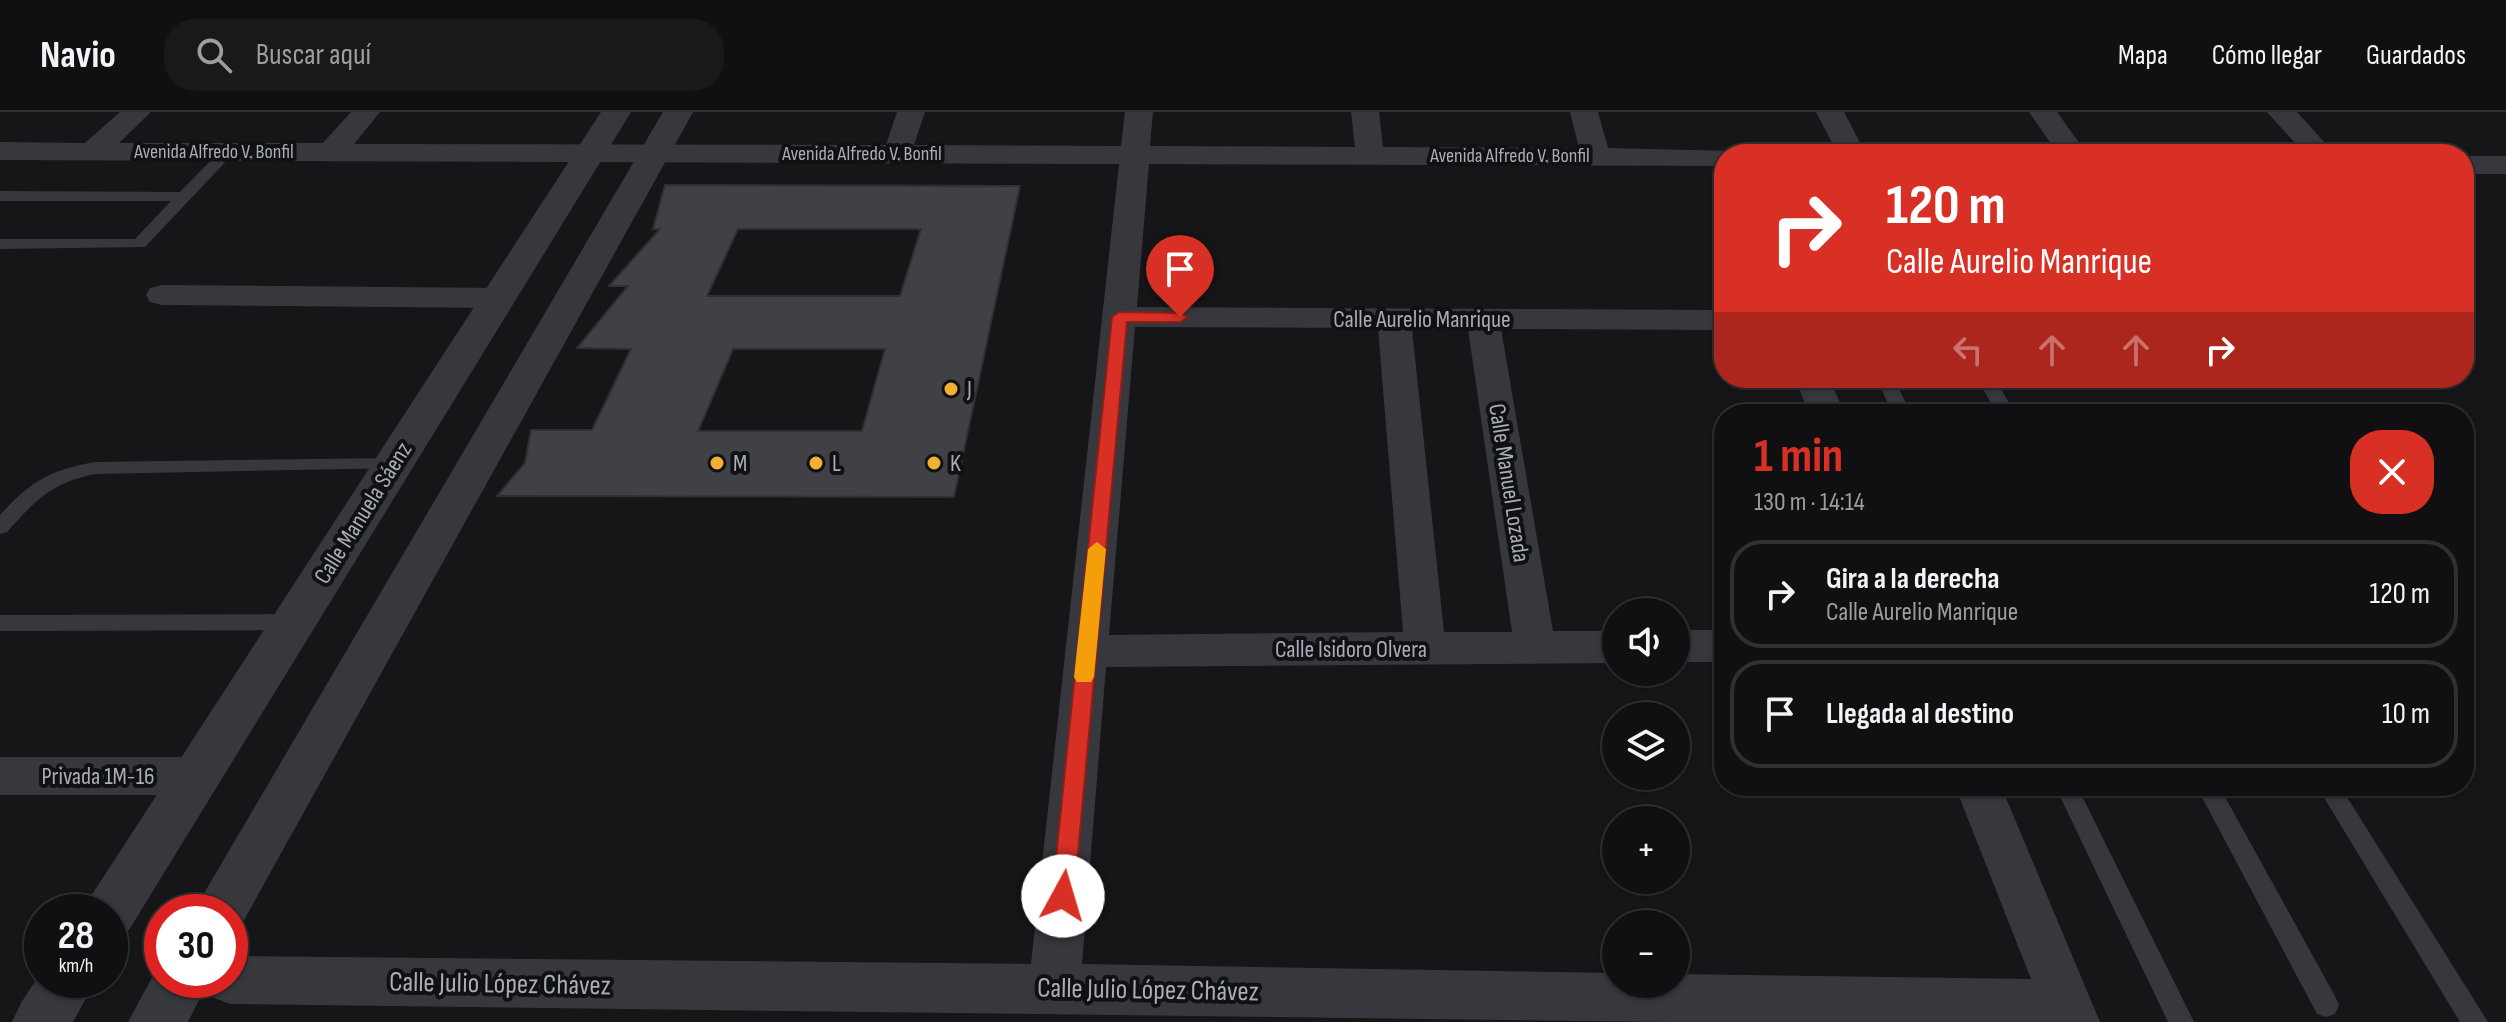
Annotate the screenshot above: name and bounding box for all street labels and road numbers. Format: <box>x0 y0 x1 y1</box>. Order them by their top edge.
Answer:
street label: Avenida Alfredo V. Bonfil <box>133 140 294 164</box>
street label: Avenida Alfredo V. Bonfil <box>781 142 942 166</box>
street label: Avenida Alfredo V. Bonfil <box>1429 144 1590 168</box>
street label: Calle Aurelio Manrique <box>1333 305 1511 334</box>
street label: Calle Manuel Lozada <box>1482 402 1536 564</box>
street label: Calle Manuela Sáenz <box>308 436 418 589</box>
street label: Calle Isidoro Olvera <box>1275 635 1427 664</box>
street label: Privada 1M-16 <box>41 762 155 791</box>
street label: Calle Julio López Chávez <box>389 966 611 1002</box>
street label: Calle Julio López Chávez <box>1037 972 1259 1008</box>

